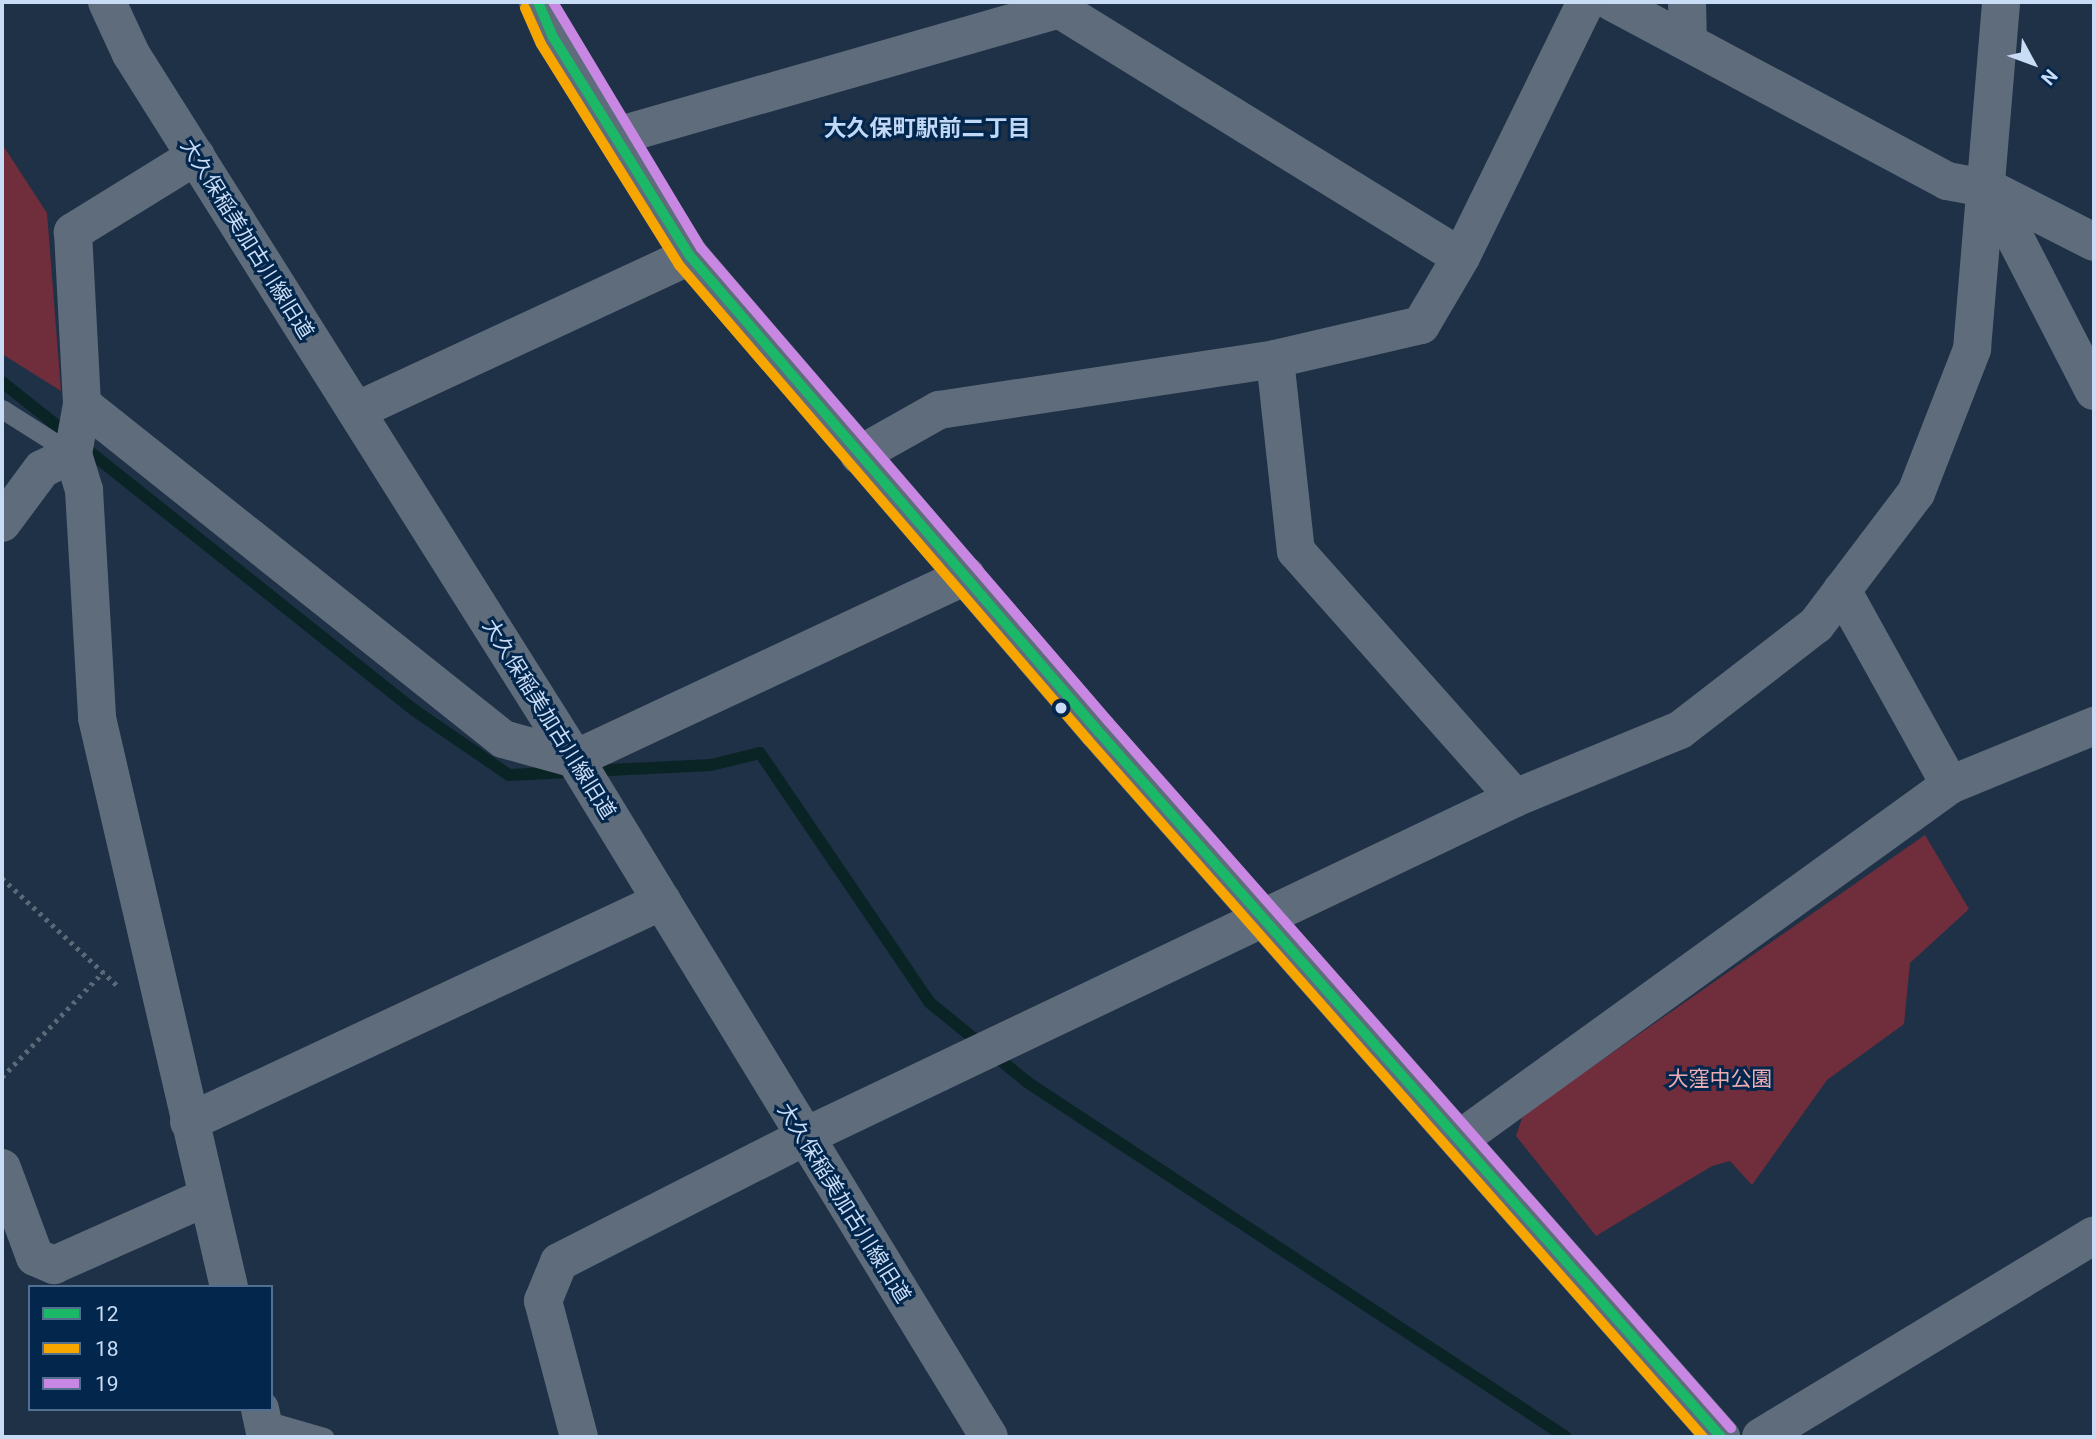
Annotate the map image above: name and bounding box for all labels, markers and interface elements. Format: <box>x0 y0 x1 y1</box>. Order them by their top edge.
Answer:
north arrow <box>1998 28 2068 98</box>
text: N <box>2036 65 2062 90</box>
district label: 大久保町駅前二丁目 <box>824 115 1030 143</box>
street label: 大久保稲美加古川線旧道 <box>175 134 319 344</box>
street label: 大久保稲美加古川線旧道 <box>477 614 621 824</box>
unlabelled marker <box>1054 701 1068 715</box>
park label: 大窪中公園 <box>1668 1066 1772 1092</box>
street label: 大久保稲美加古川線旧道 <box>772 1098 916 1308</box>
legend <box>28 1285 273 1411</box>
text: 12 <box>95 1302 119 1326</box>
text: 18 <box>95 1337 119 1361</box>
text: 19 <box>95 1372 119 1396</box>

